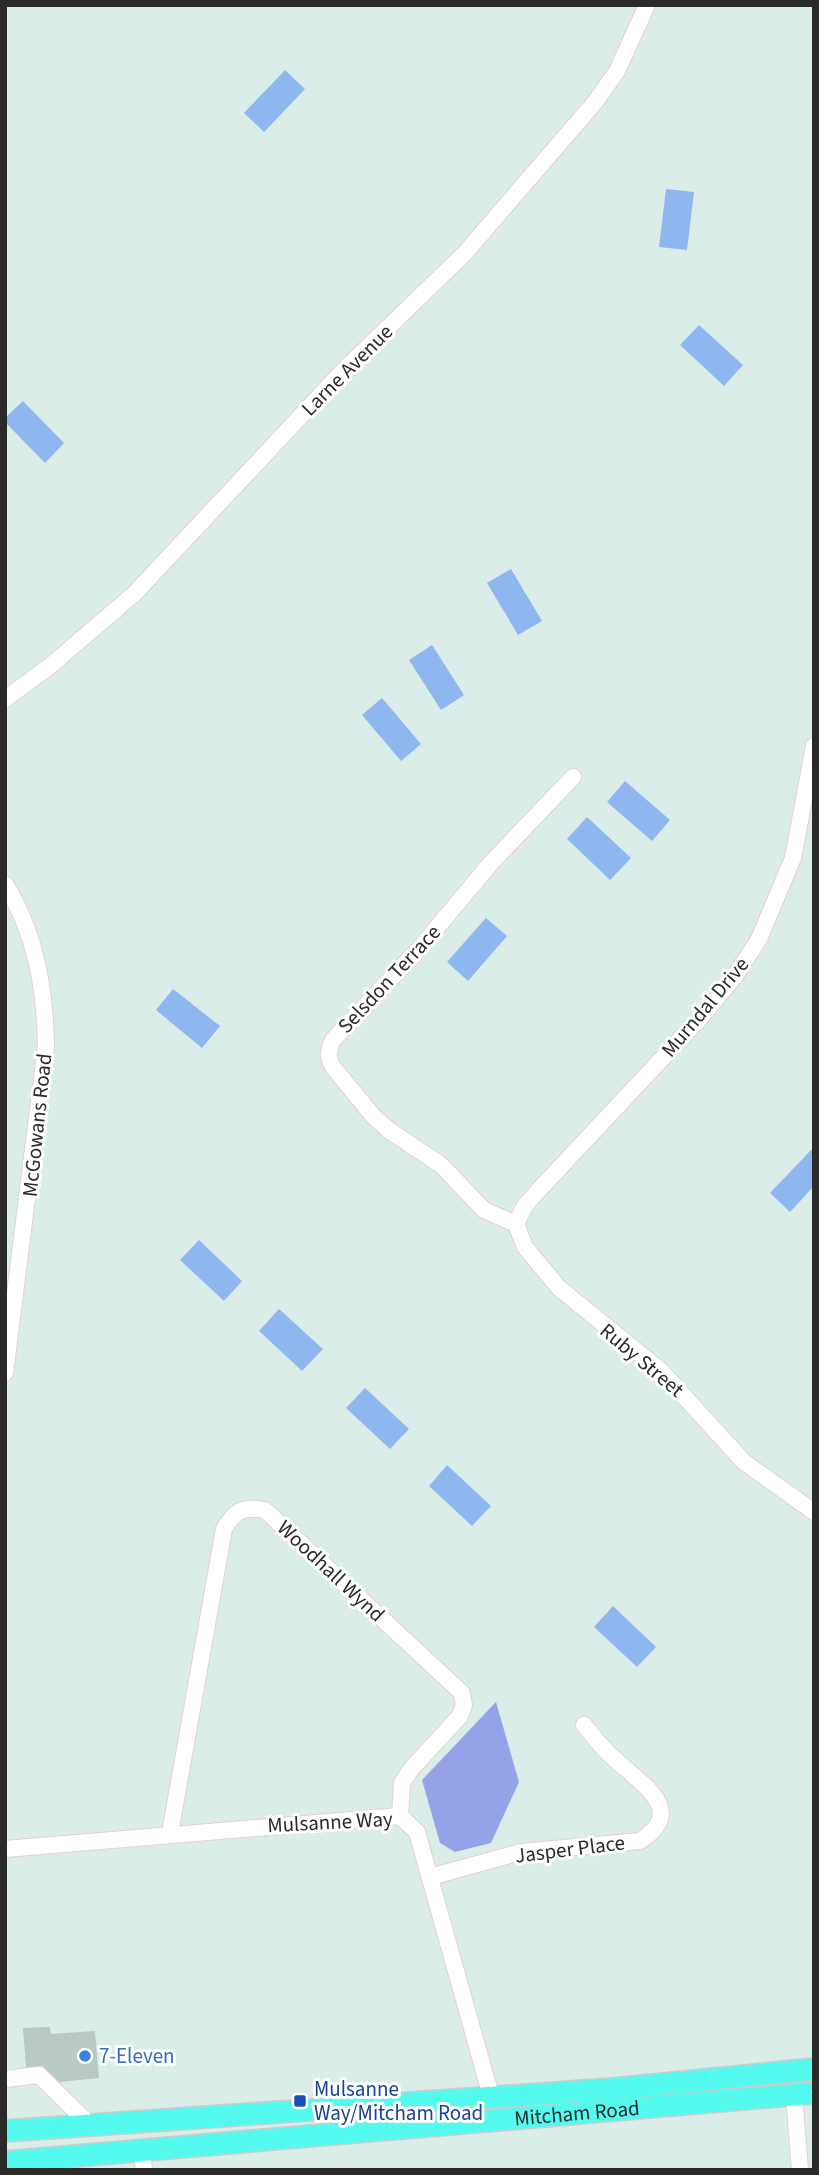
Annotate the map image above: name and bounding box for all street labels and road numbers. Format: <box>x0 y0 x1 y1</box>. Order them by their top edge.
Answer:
street label: Larne Avenue <box>294 317 400 423</box>
street label: Selsdon Terrace <box>331 918 447 1040</box>
street label: Murndal Drive <box>654 950 756 1064</box>
street label: McGowans Road <box>15 1052 59 1198</box>
street label: Ruby Street <box>593 1316 691 1404</box>
street label: Woodhall Wynd <box>271 1513 391 1629</box>
street label: Mulsanne Way <box>267 1804 394 1840</box>
street label: Jasper Place <box>513 1827 627 1871</box>
street label: Mitcham Road <box>513 2093 641 2134</box>

